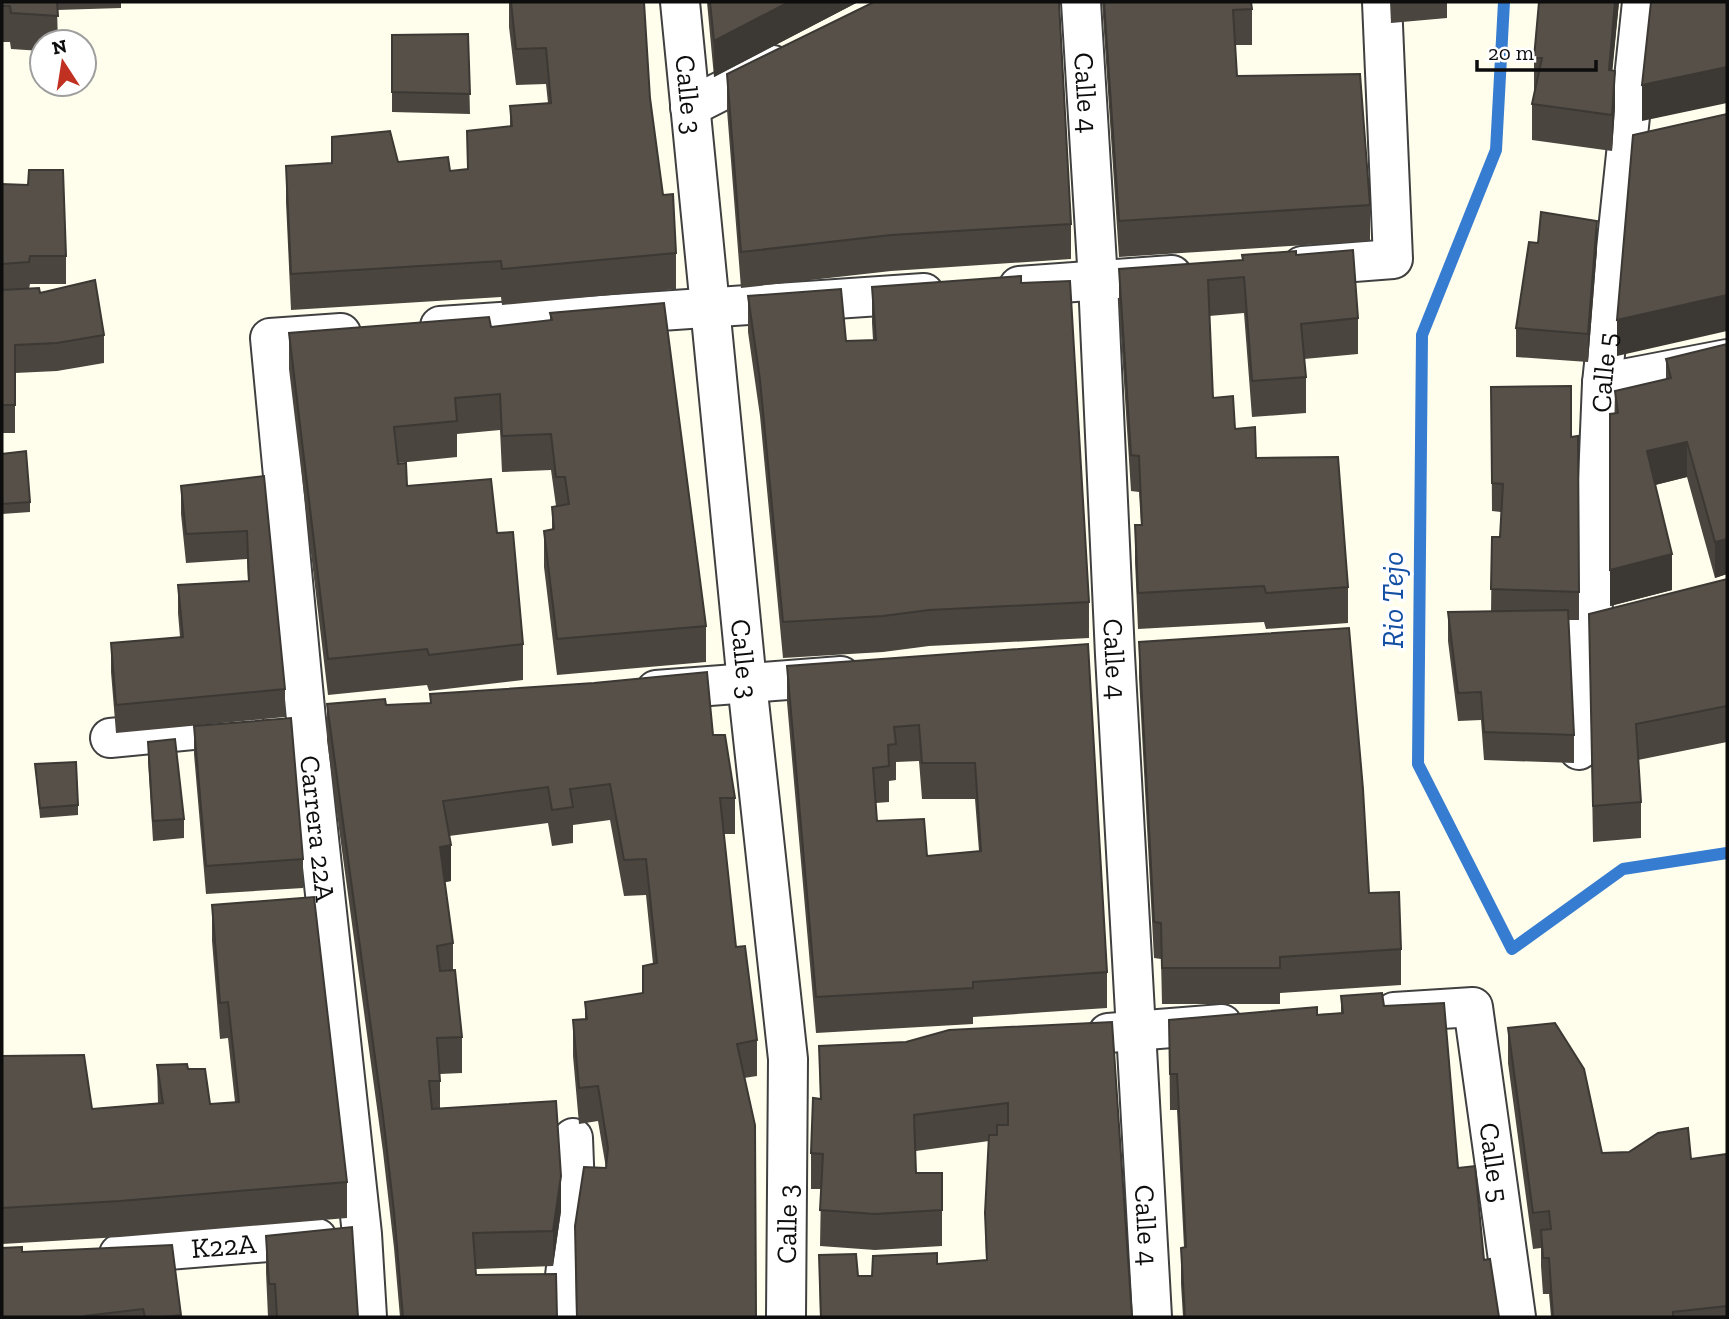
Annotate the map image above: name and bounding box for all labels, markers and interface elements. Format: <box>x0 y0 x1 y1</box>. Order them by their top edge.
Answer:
north arrow <box>28 28 98 98</box>
scale bar <box>1477 28 1596 72</box>
text: N <box>50 34 69 60</box>
text: 20 m <box>1488 40 1534 65</box>
street label: Calle 4 <box>1068 51 1105 134</box>
street label: Calle 3 <box>669 53 709 136</box>
street label: Calle 5 <box>1584 331 1624 413</box>
water label: Rio Tejo <box>1375 551 1411 649</box>
street label: Calle 3 <box>724 618 765 700</box>
street label: Calle 4 <box>1097 618 1134 701</box>
street label: Carrera 22A <box>294 754 342 904</box>
street label: Calle 5 <box>1473 1120 1516 1204</box>
street label: Calle 3 <box>770 1184 804 1264</box>
street label: Calle 4 <box>1128 1184 1166 1267</box>
street label: K22A <box>190 1226 258 1265</box>

